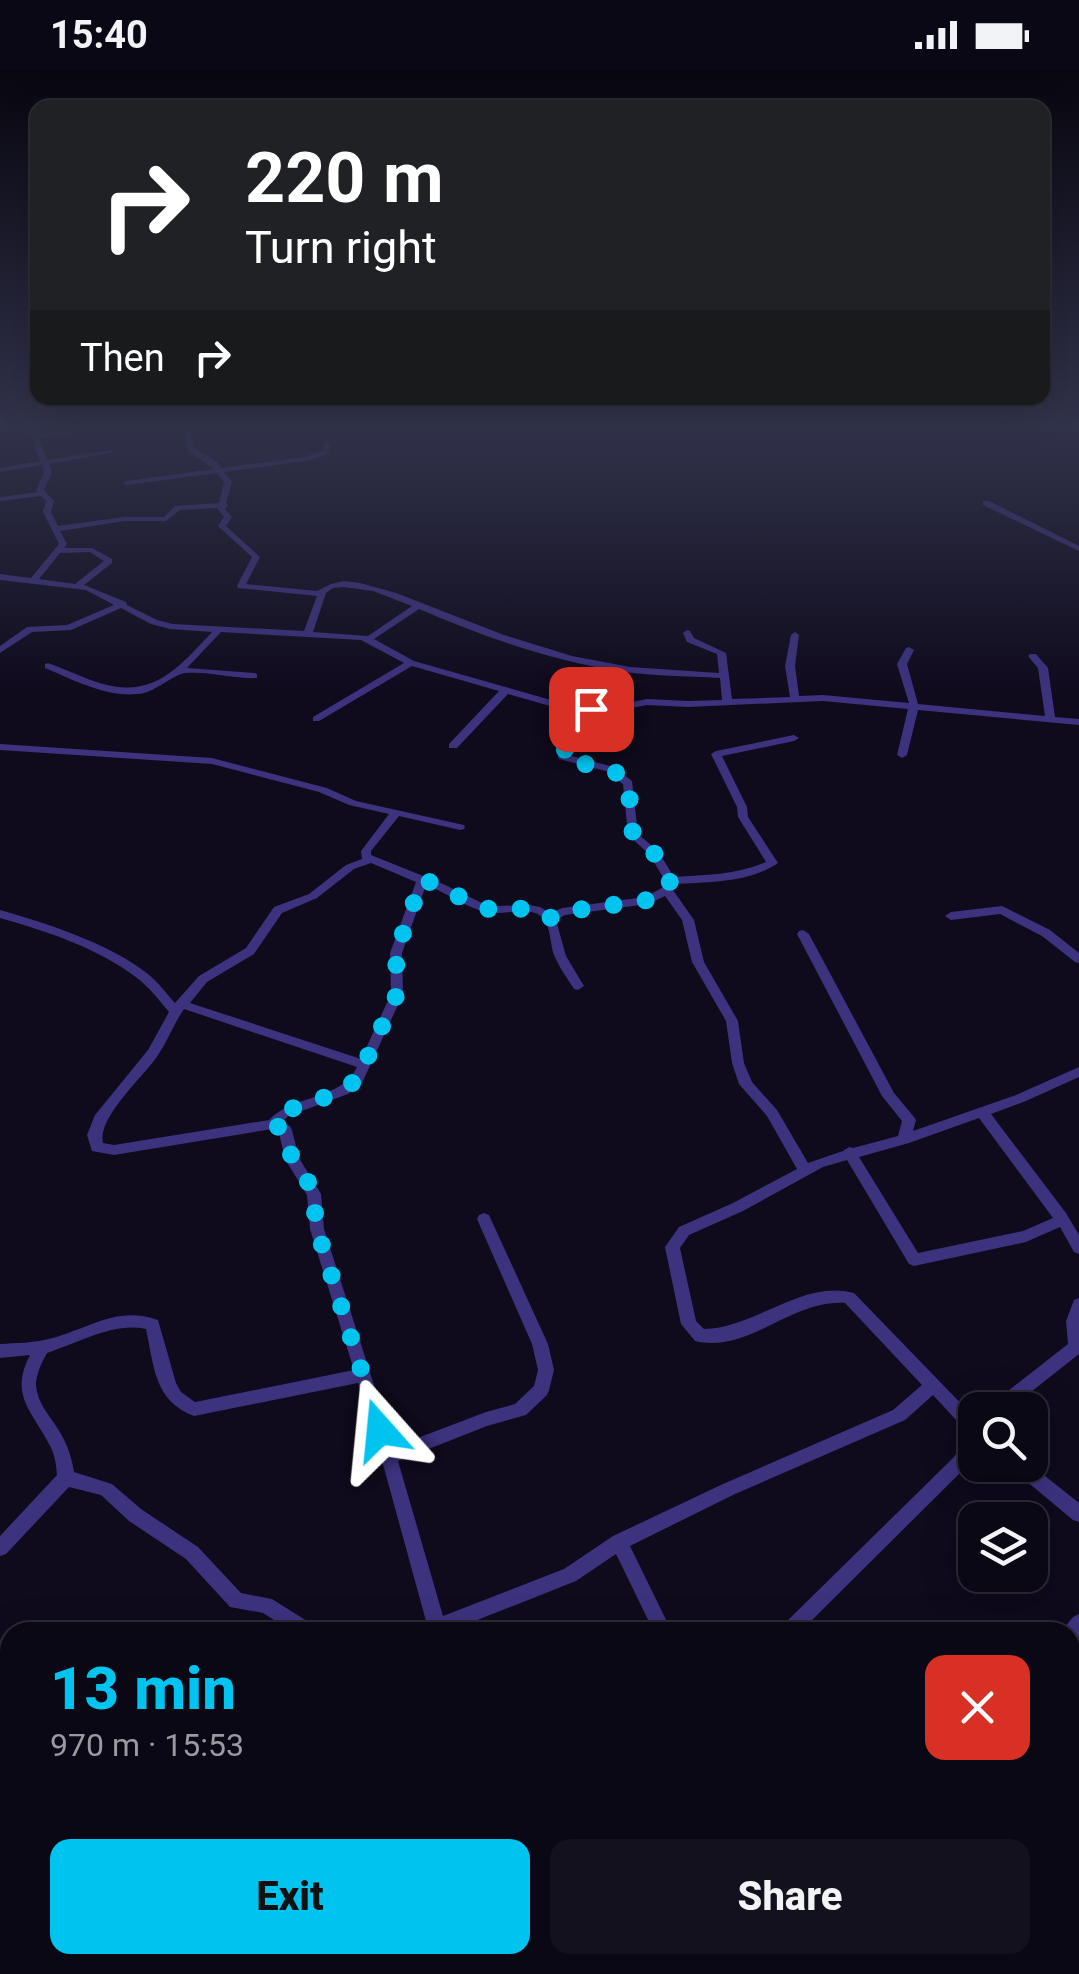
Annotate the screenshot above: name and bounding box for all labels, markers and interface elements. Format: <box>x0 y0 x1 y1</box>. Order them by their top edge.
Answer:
text: 15:40 <box>50 13 148 57</box>
text: 220 m <box>245 137 444 219</box>
icon: right <box>80 140 210 270</box>
text: Turn right <box>245 221 437 274</box>
icon: right <box>185 330 240 385</box>
text: Then <box>80 336 165 380</box>
pin <box>549 667 634 752</box>
icon: arrive <box>564 682 619 737</box>
position arrow <box>328 1378 432 1482</box>
map controls <box>958 1392 1048 1592</box>
button: search <box>958 1392 1048 1482</box>
button: layers <box>958 1502 1048 1592</box>
text: 13 min <box>50 1653 236 1724</box>
button: close <box>925 1655 1030 1760</box>
text: 970 m · 15:53 <box>50 1726 244 1764</box>
button: Exit <box>50 1839 530 1954</box>
button: Share <box>550 1839 1030 1954</box>

